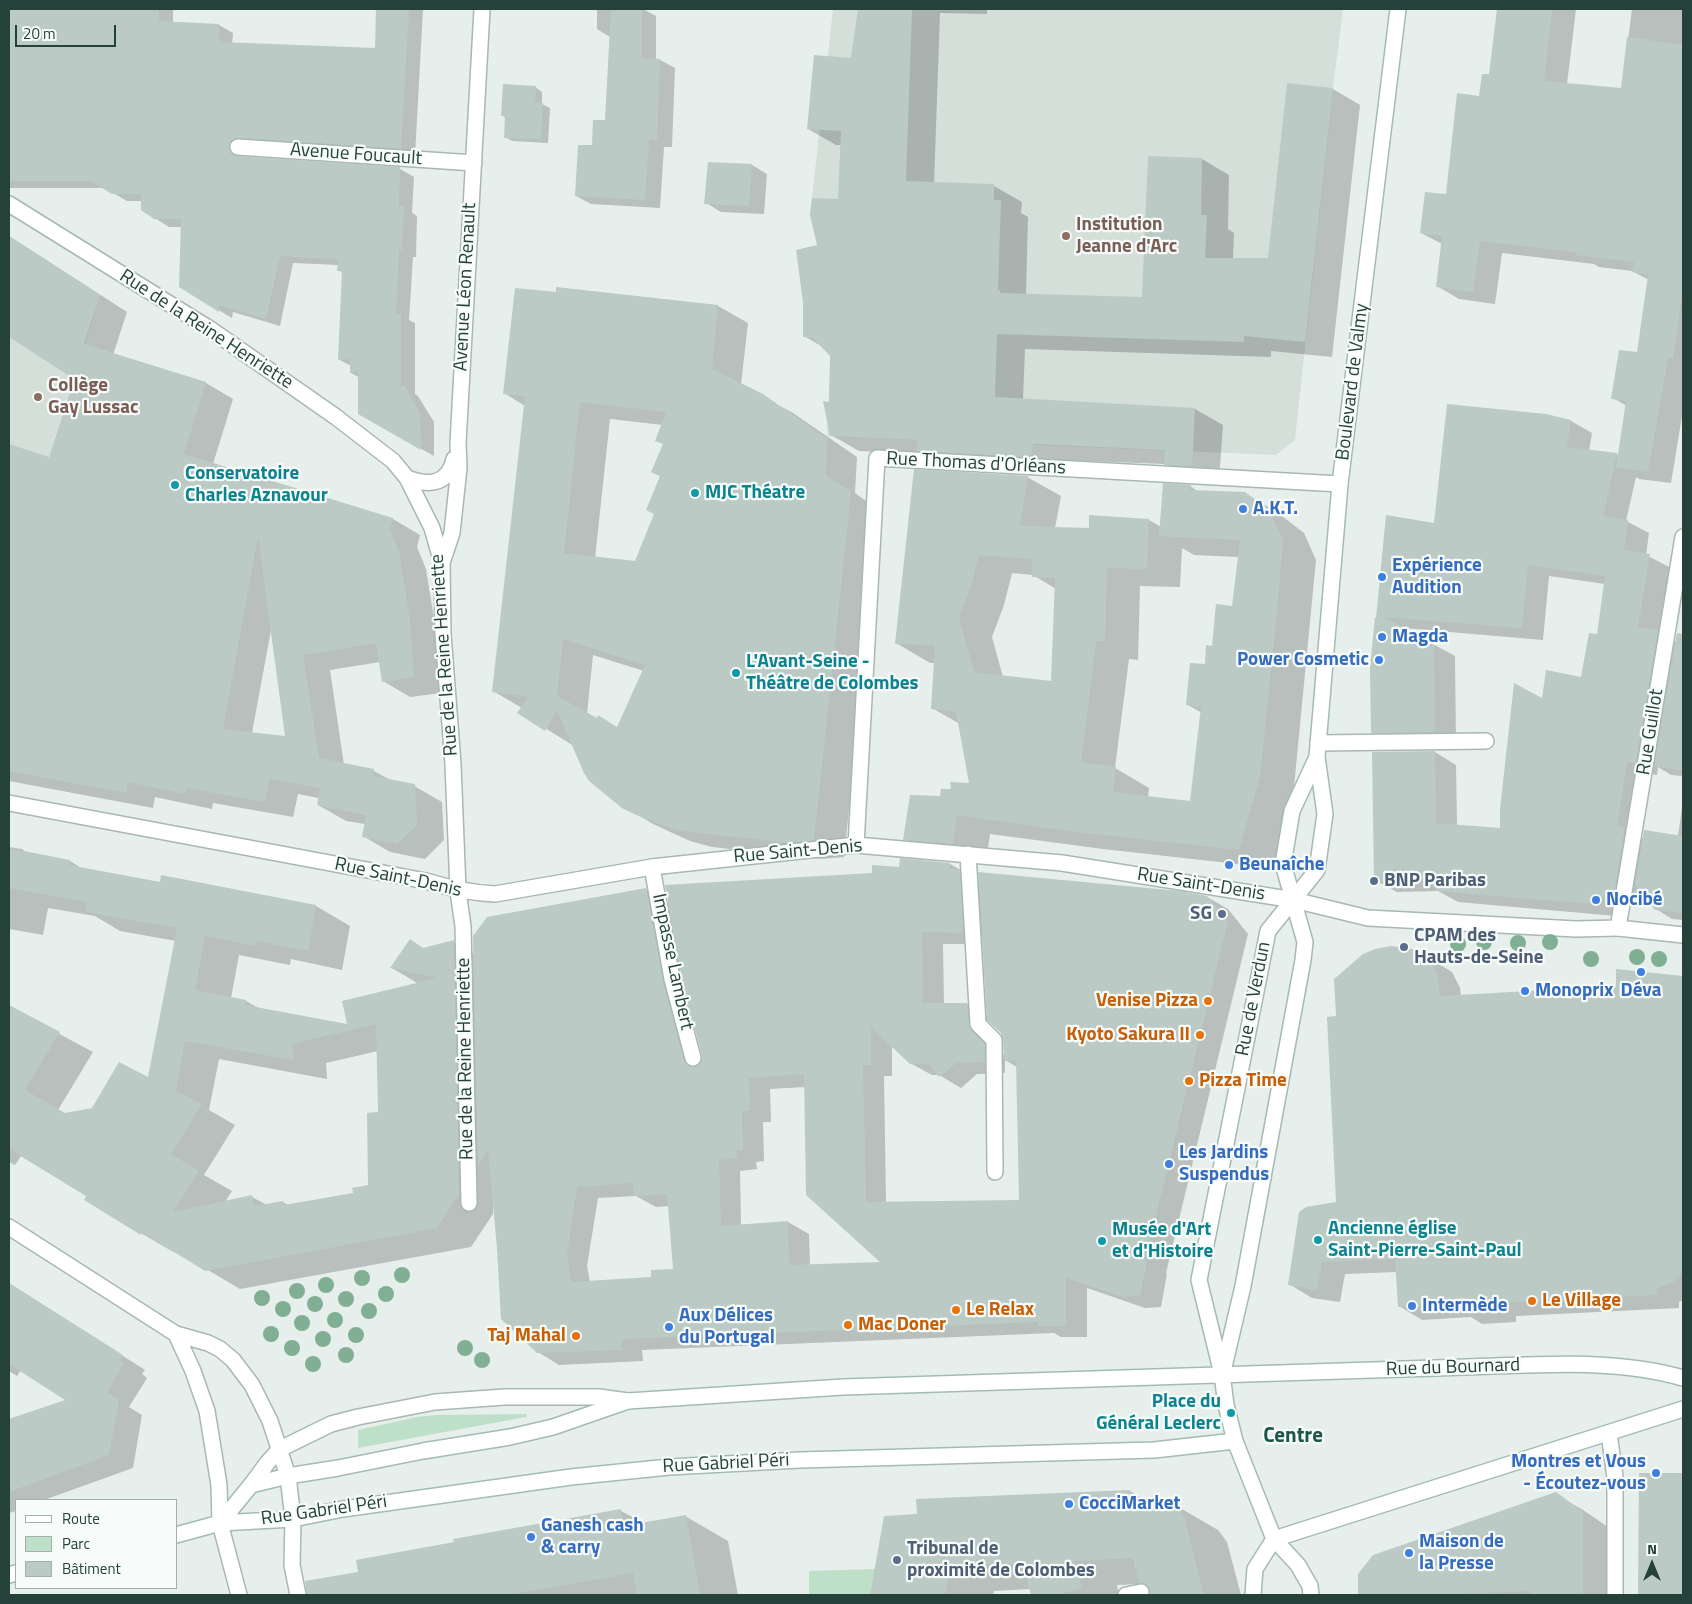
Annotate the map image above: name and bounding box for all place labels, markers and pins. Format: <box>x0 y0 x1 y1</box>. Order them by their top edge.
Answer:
place label: Institution Jeanne d'Arc <box>1076 214 1177 258</box>
marker: Institution Jeanne d'Arc <box>1060 230 1072 242</box>
place label: Collège Gay Lussac <box>48 375 138 419</box>
marker: Collège Gay Lussac <box>32 391 44 403</box>
place label: Conservatoire Charles Aznavour <box>185 463 328 507</box>
marker: Conservatoire Charles Aznavour <box>169 479 181 491</box>
place label: MJC Théatre <box>705 482 805 504</box>
marker: MJC Théatre <box>689 487 701 499</box>
place label: A.K.T. <box>1253 498 1298 520</box>
marker: A.K.T. <box>1237 503 1249 515</box>
place label: Expérience Audition <box>1392 555 1482 599</box>
marker: Expérience Audition <box>1376 571 1388 583</box>
place label: Magda <box>1392 626 1448 648</box>
marker: Magda <box>1376 631 1388 643</box>
place label: Power Cosmetic <box>1237 649 1369 671</box>
place label: L'Avant-Seine - Théâtre de Colombes <box>746 651 919 695</box>
marker: Power Cosmetic <box>1373 654 1385 666</box>
marker: L'Avant-Seine - Théâtre de Colombes <box>730 667 742 679</box>
place label: Beunaîche <box>1239 854 1325 876</box>
marker: Beunaîche <box>1223 859 1235 871</box>
place label: BNP Paribas <box>1384 870 1486 892</box>
marker: BNP Paribas <box>1368 875 1380 887</box>
place label: Nocibé <box>1606 889 1663 911</box>
marker: Nocibé <box>1590 894 1602 906</box>
place label: SG <box>1190 903 1212 925</box>
marker: SG <box>1216 908 1228 920</box>
place label: CPAM des Hauts-de-Seine <box>1414 925 1543 969</box>
marker: CPAM des Hauts-de-Seine <box>1398 941 1410 953</box>
marker: Déva <box>1635 966 1647 978</box>
place label: Monoprix <box>1535 980 1613 1002</box>
place label: Déva <box>1621 980 1661 1002</box>
marker: Monoprix <box>1519 985 1531 997</box>
place label: Venise Pizza <box>1096 990 1198 1012</box>
marker: Venise Pizza <box>1202 995 1214 1007</box>
place label: Kyoto Sakura II <box>1066 1024 1190 1046</box>
marker: Kyoto Sakura II <box>1194 1029 1206 1041</box>
place label: Pizza Time <box>1199 1070 1287 1092</box>
marker: Pizza Time <box>1183 1075 1195 1087</box>
place label: Les Jardins Suspendus <box>1179 1142 1269 1186</box>
marker: Les Jardins Suspendus <box>1163 1158 1175 1170</box>
place label: Ancienne église Saint-Pierre-Saint-Paul <box>1328 1218 1522 1262</box>
place label: Musée d'Art et d'Histoire <box>1112 1219 1213 1263</box>
marker: Ancienne église Saint-Pierre-Saint-Paul <box>1312 1234 1324 1246</box>
marker: Musée d'Art et d'Histoire <box>1096 1235 1108 1247</box>
place label: Le Village <box>1542 1290 1621 1312</box>
place label: Intermède <box>1422 1295 1507 1317</box>
marker: Le Village <box>1526 1295 1538 1307</box>
place label: Le Relax <box>966 1299 1034 1321</box>
marker: Intermède <box>1406 1300 1418 1312</box>
marker: Le Relax <box>950 1304 962 1316</box>
place label: Aux Délices du Portugal <box>679 1305 775 1349</box>
place label: Mac Doner <box>858 1314 946 1336</box>
marker: Mac Doner <box>842 1319 854 1331</box>
marker: Aux Délices du Portugal <box>663 1321 675 1333</box>
place label: Taj Mahal <box>487 1325 566 1347</box>
marker: Taj Mahal <box>570 1330 582 1342</box>
place label: Place du Général Leclerc <box>1096 1391 1221 1435</box>
marker: Place du Général Leclerc <box>1225 1407 1237 1419</box>
place label: Montres et Vous - Écoutez-vous <box>1511 1451 1646 1495</box>
marker: Montres et Vous - Écoutez-vous <box>1650 1467 1662 1479</box>
place label: CocciMarket <box>1079 1493 1180 1515</box>
marker: CocciMarket <box>1063 1498 1075 1510</box>
place label: Ganesh cash & carry <box>541 1515 644 1559</box>
marker: Ganesh cash & carry <box>525 1531 537 1543</box>
place label: Maison de la Presse <box>1419 1531 1504 1575</box>
place label: Tribunal de proximité de Colombes <box>907 1538 1095 1582</box>
marker: Maison de la Presse <box>1403 1547 1415 1559</box>
marker: Tribunal de proximité de Colombes <box>891 1554 903 1566</box>

